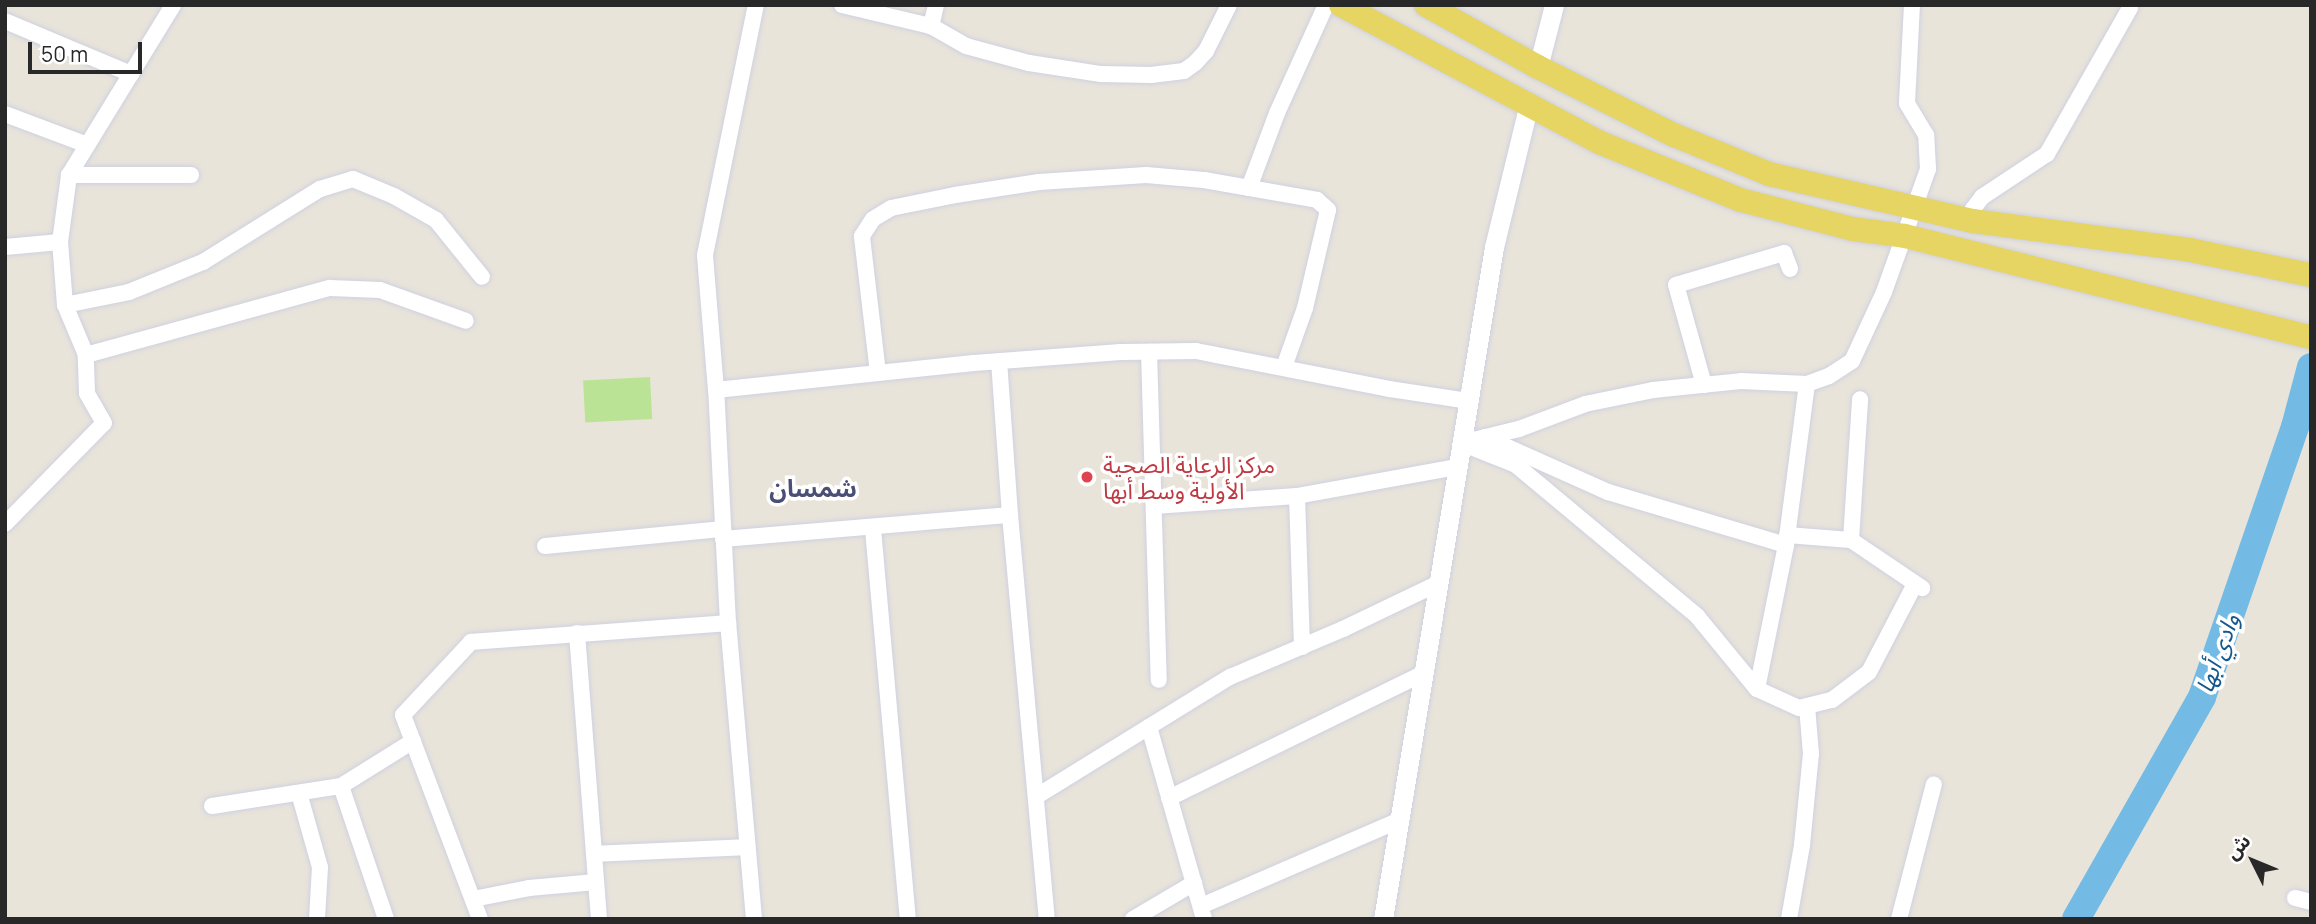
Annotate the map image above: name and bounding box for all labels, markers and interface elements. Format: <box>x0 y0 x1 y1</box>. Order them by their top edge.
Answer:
scale bar <box>32 28 145 72</box>
text: 50 m <box>41 40 88 68</box>
place label: مركز الرعاية الصحية الأولية وسط أبها <box>1103 450 1275 504</box>
marker: مركز الرعاية الصحية الأولية وسط أبها <box>1077 467 1097 487</box>
district label: شمسان <box>769 474 857 502</box>
water label: وادي أبها <box>2189 609 2245 697</box>
north arrow <box>2218 826 2288 896</box>
text: ش <box>2219 828 2256 865</box>

